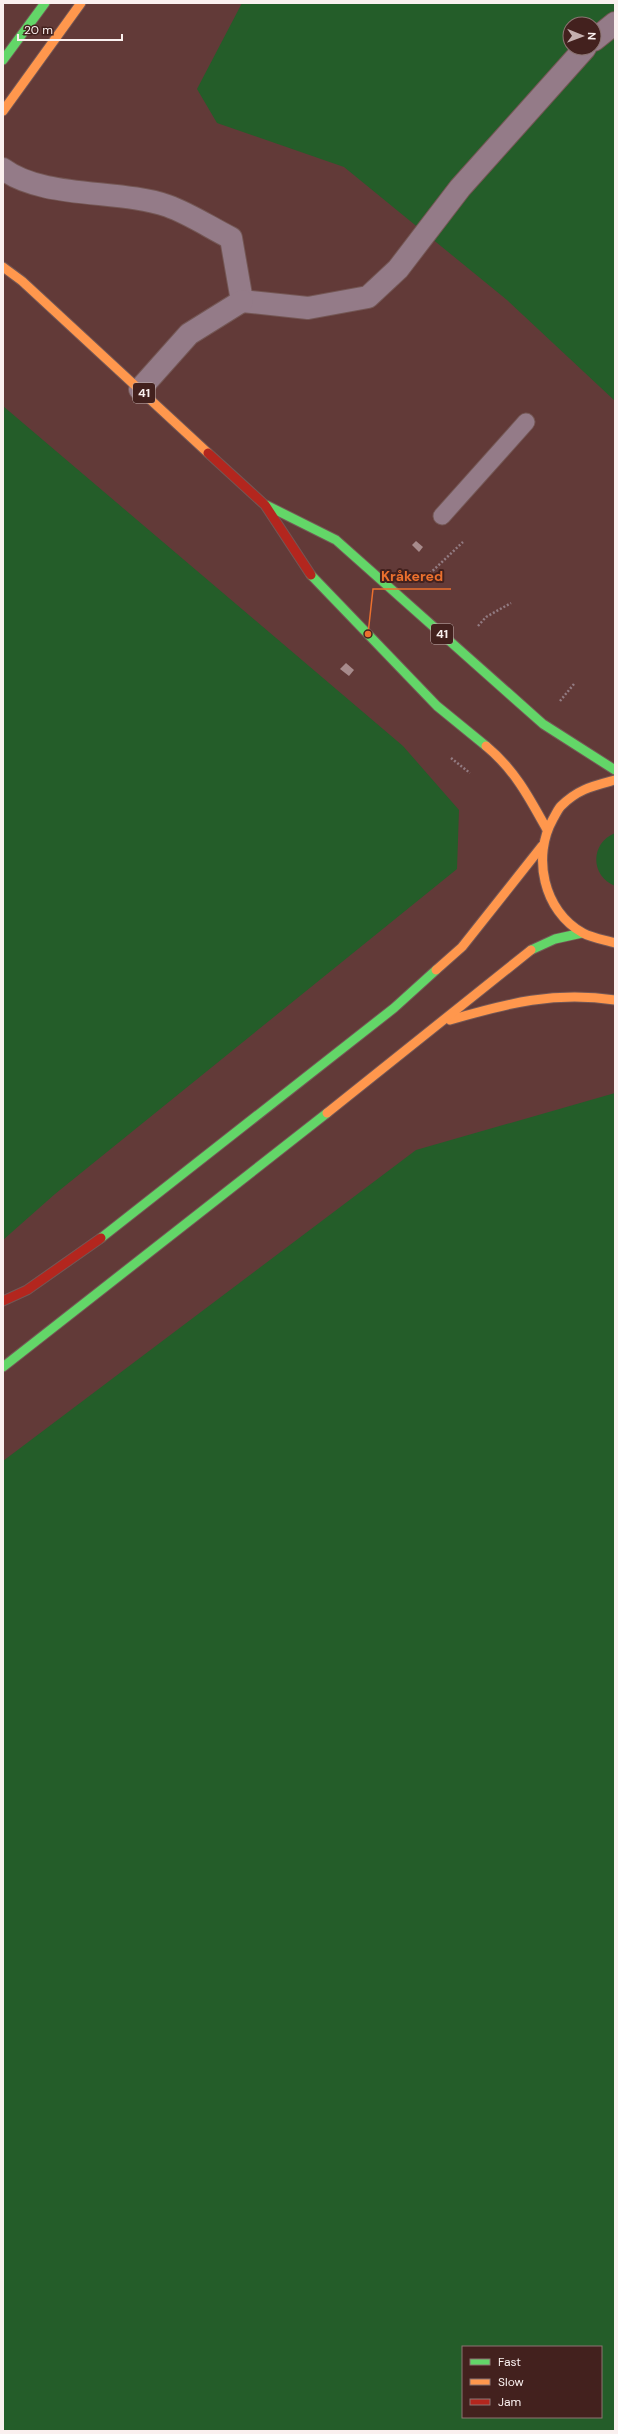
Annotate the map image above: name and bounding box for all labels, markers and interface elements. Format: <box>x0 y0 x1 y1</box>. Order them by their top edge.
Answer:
scale bar <box>18 16 122 42</box>
north arrow <box>562 16 602 56</box>
text: 20 m <box>24 22 53 38</box>
text: N <box>585 32 599 40</box>
road number: 41 <box>133 383 155 403</box>
callout: Kråkered <box>373 563 451 589</box>
text: Kråkered <box>381 567 443 585</box>
road number: 41 <box>431 624 453 644</box>
legend <box>462 2346 602 2418</box>
text: Fast <box>498 2354 521 2370</box>
text: Slow <box>498 2374 524 2390</box>
text: Jam <box>498 2394 521 2410</box>

